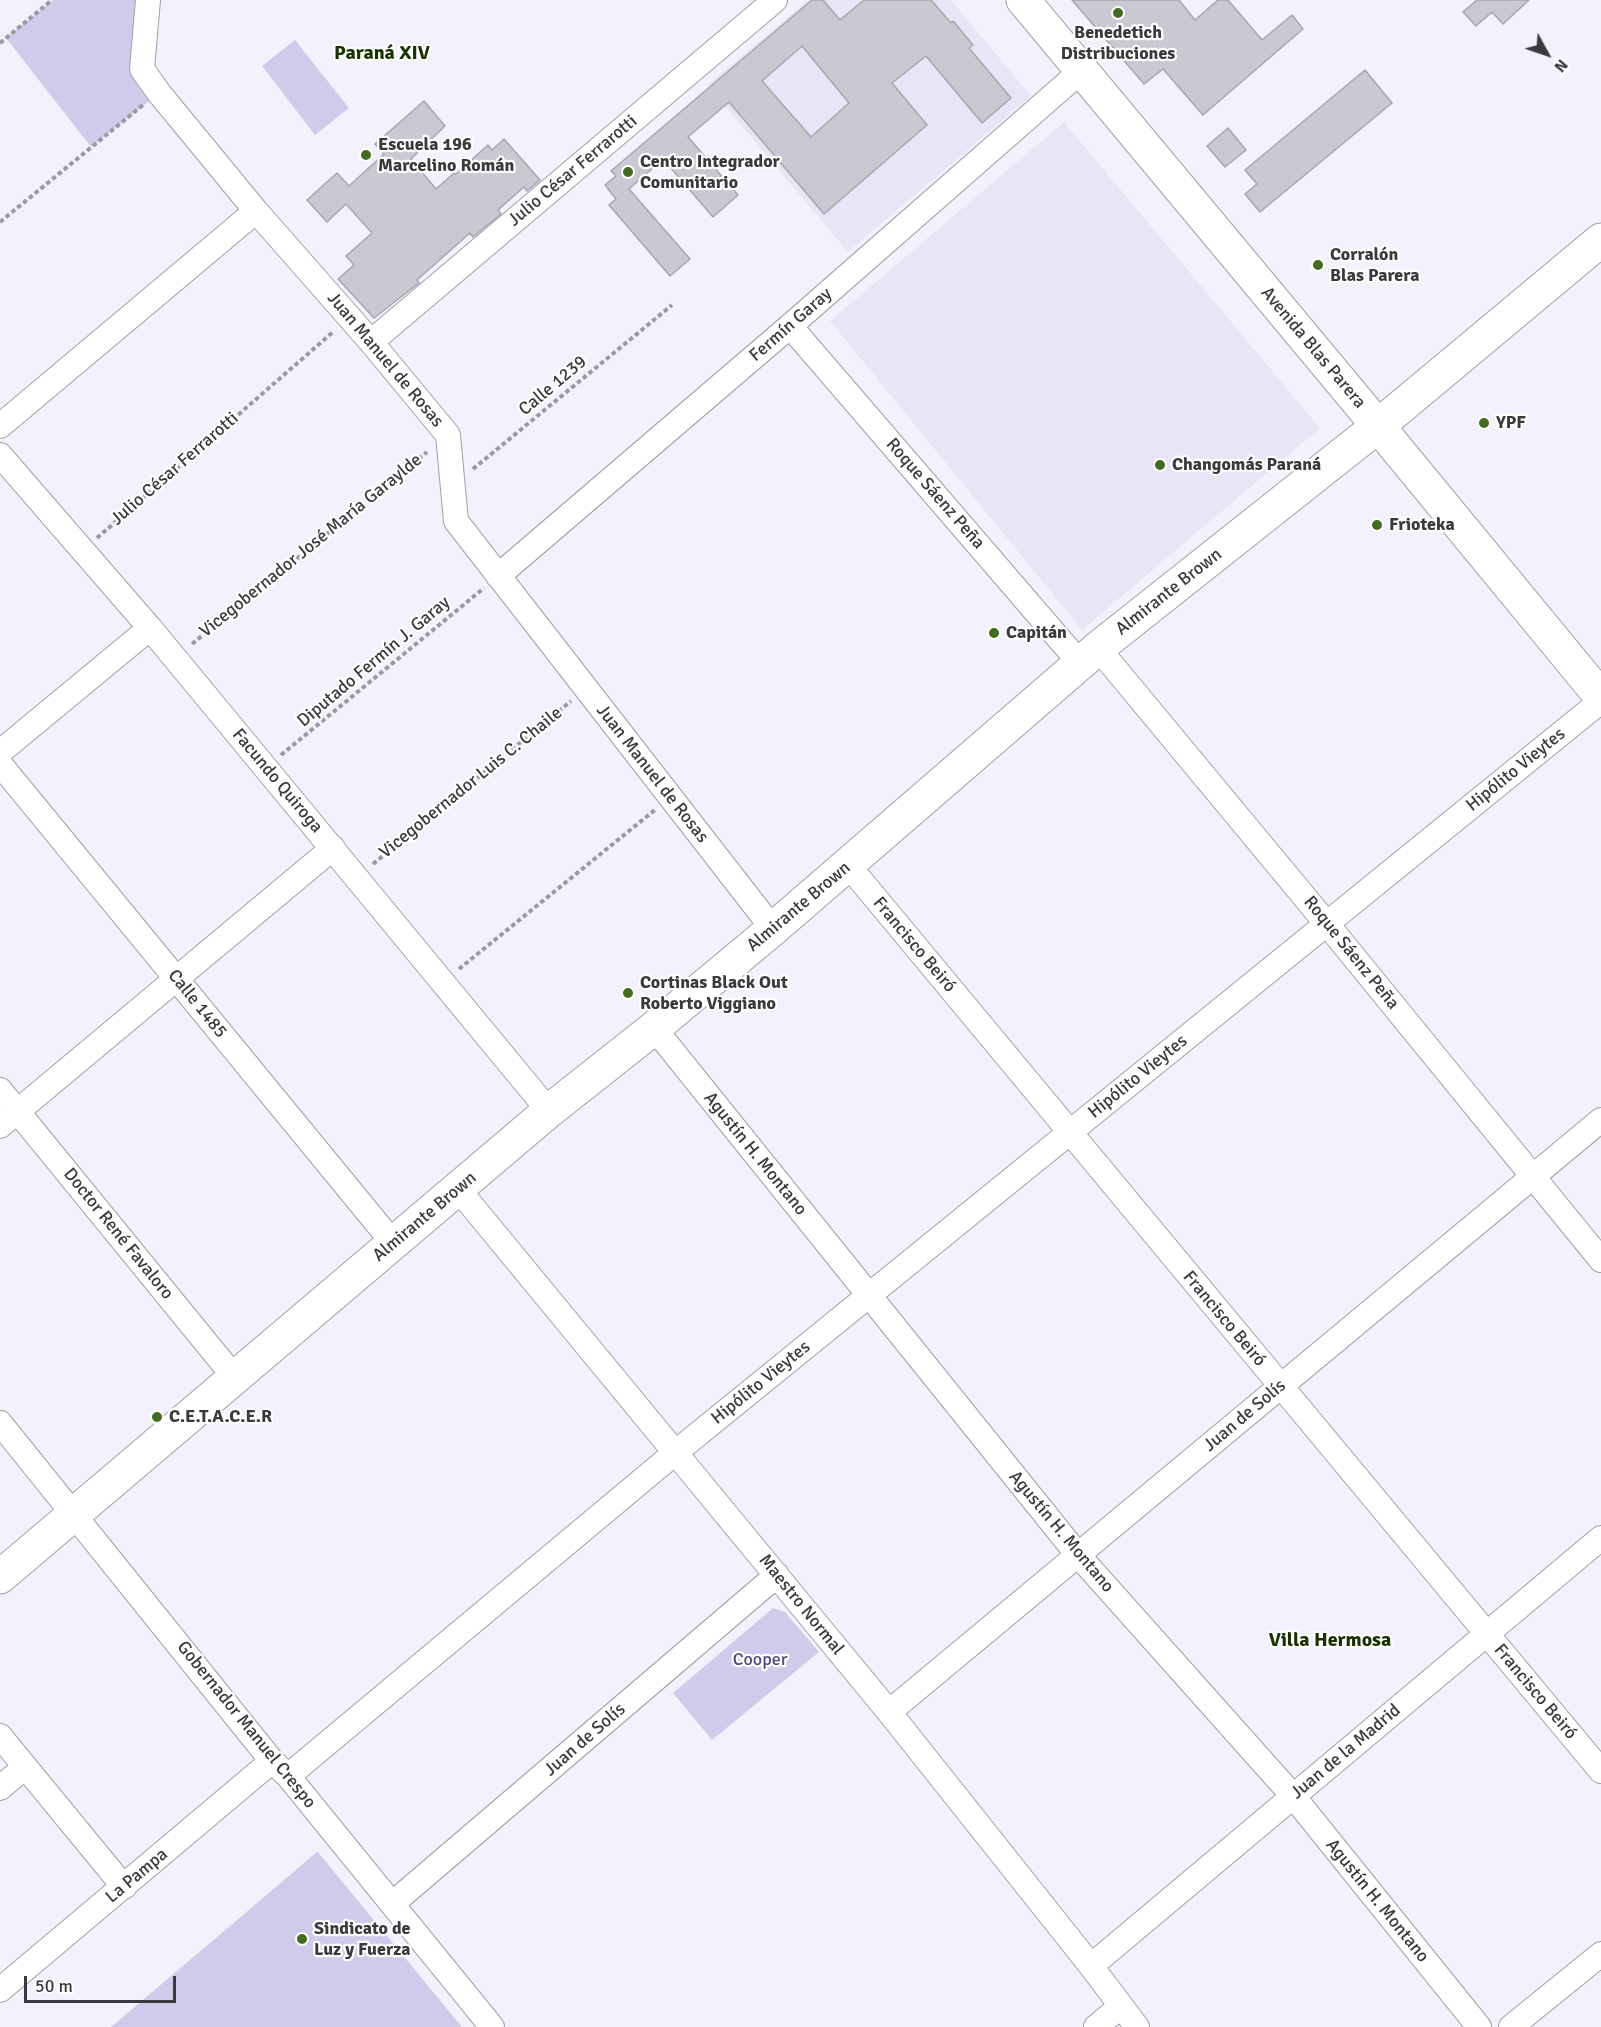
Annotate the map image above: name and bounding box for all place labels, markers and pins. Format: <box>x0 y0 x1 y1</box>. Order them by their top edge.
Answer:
marker: Benedetich Distribuciones <box>1111 6 1125 20</box>
place label: Benedetich Distribuciones <box>1061 22 1175 64</box>
place label: Escuela 196 Marcelino Román <box>378 134 514 176</box>
marker: Escuela 196 Marcelino Román <box>359 148 373 162</box>
place label: Centro Integrador Comunitario <box>640 151 780 194</box>
marker: Centro Integrador Comunitario <box>621 165 635 179</box>
place label: Corralón Blas Parera <box>1330 244 1419 286</box>
marker: Corralón Blas Parera <box>1311 258 1325 272</box>
place label: YPF <box>1496 412 1526 434</box>
marker: YPF <box>1477 416 1491 430</box>
place label: Changomás Paraná <box>1172 454 1321 476</box>
marker: Changomás Paraná <box>1153 458 1167 472</box>
place label: Frioteka <box>1389 514 1455 536</box>
marker: Frioteka <box>1370 518 1384 532</box>
place label: Capitán <box>1006 622 1067 644</box>
marker: Capitán <box>987 626 1001 640</box>
place label: Cortinas Black Out Roberto Viggiano <box>640 972 788 1014</box>
marker: Cortinas Black Out Roberto Viggiano <box>621 986 635 1000</box>
place label: C.E.T.A.C.E.R <box>169 1406 272 1428</box>
marker: C.E.T.A.C.E.R <box>150 1410 164 1424</box>
place label: Sindicato de Luz y Fuerza <box>314 1918 411 1960</box>
marker: Sindicato de Luz y Fuerza <box>295 1932 309 1946</box>

